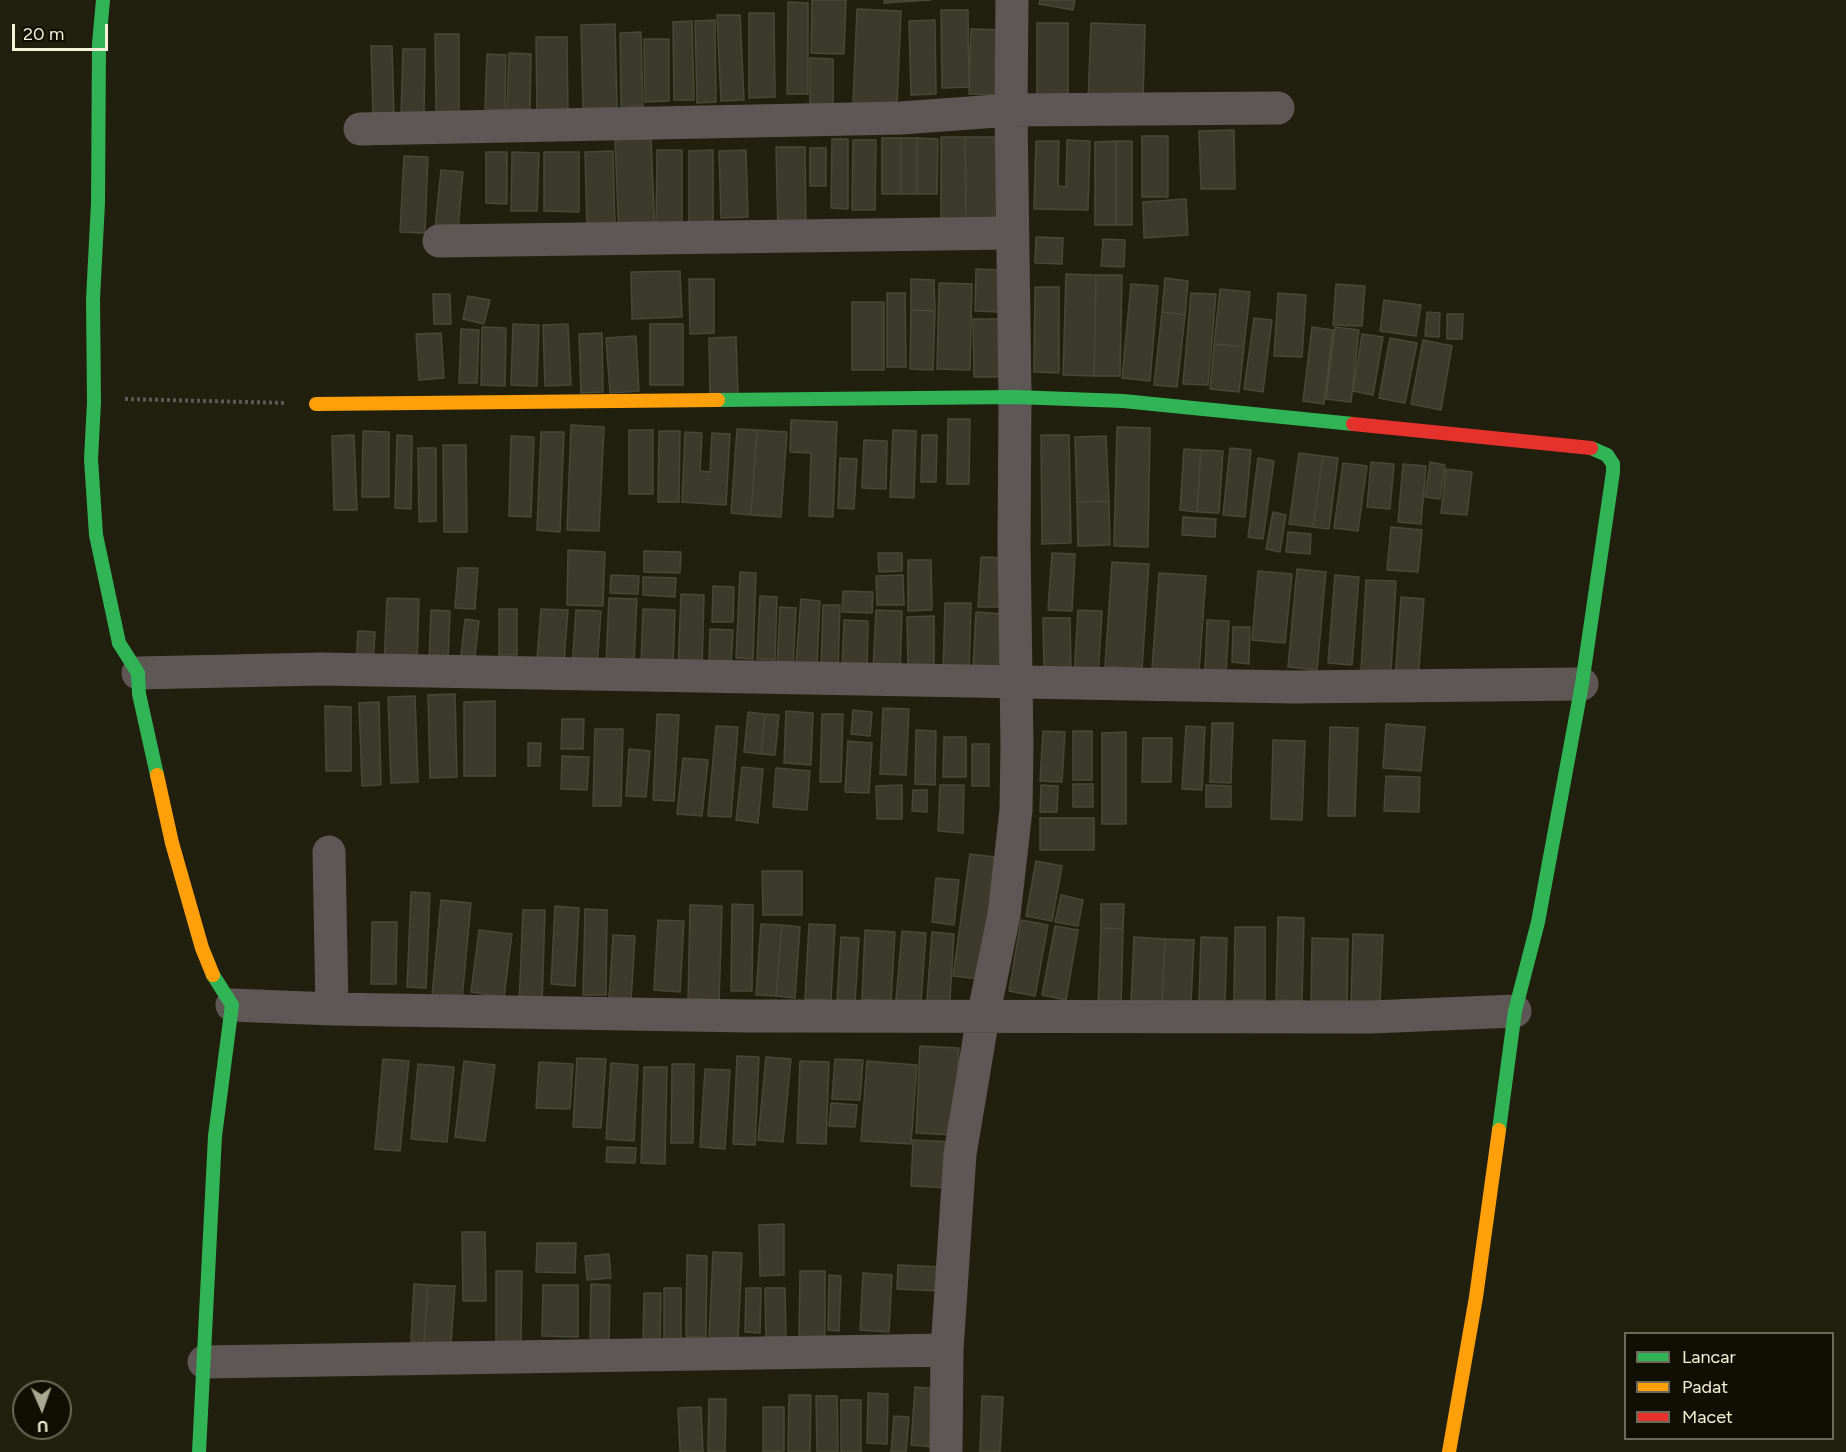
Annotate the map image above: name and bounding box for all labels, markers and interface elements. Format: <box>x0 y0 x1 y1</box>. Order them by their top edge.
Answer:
scale bar <box>15 12 111 50</box>
text: 20 m <box>23 23 64 45</box>
legend <box>1624 1332 1834 1440</box>
text: Lancar <box>1682 1346 1736 1368</box>
text: Padat <box>1682 1376 1728 1398</box>
north arrow <box>12 1380 72 1440</box>
text: Macet <box>1682 1406 1733 1428</box>
text: U <box>37 1417 49 1436</box>

